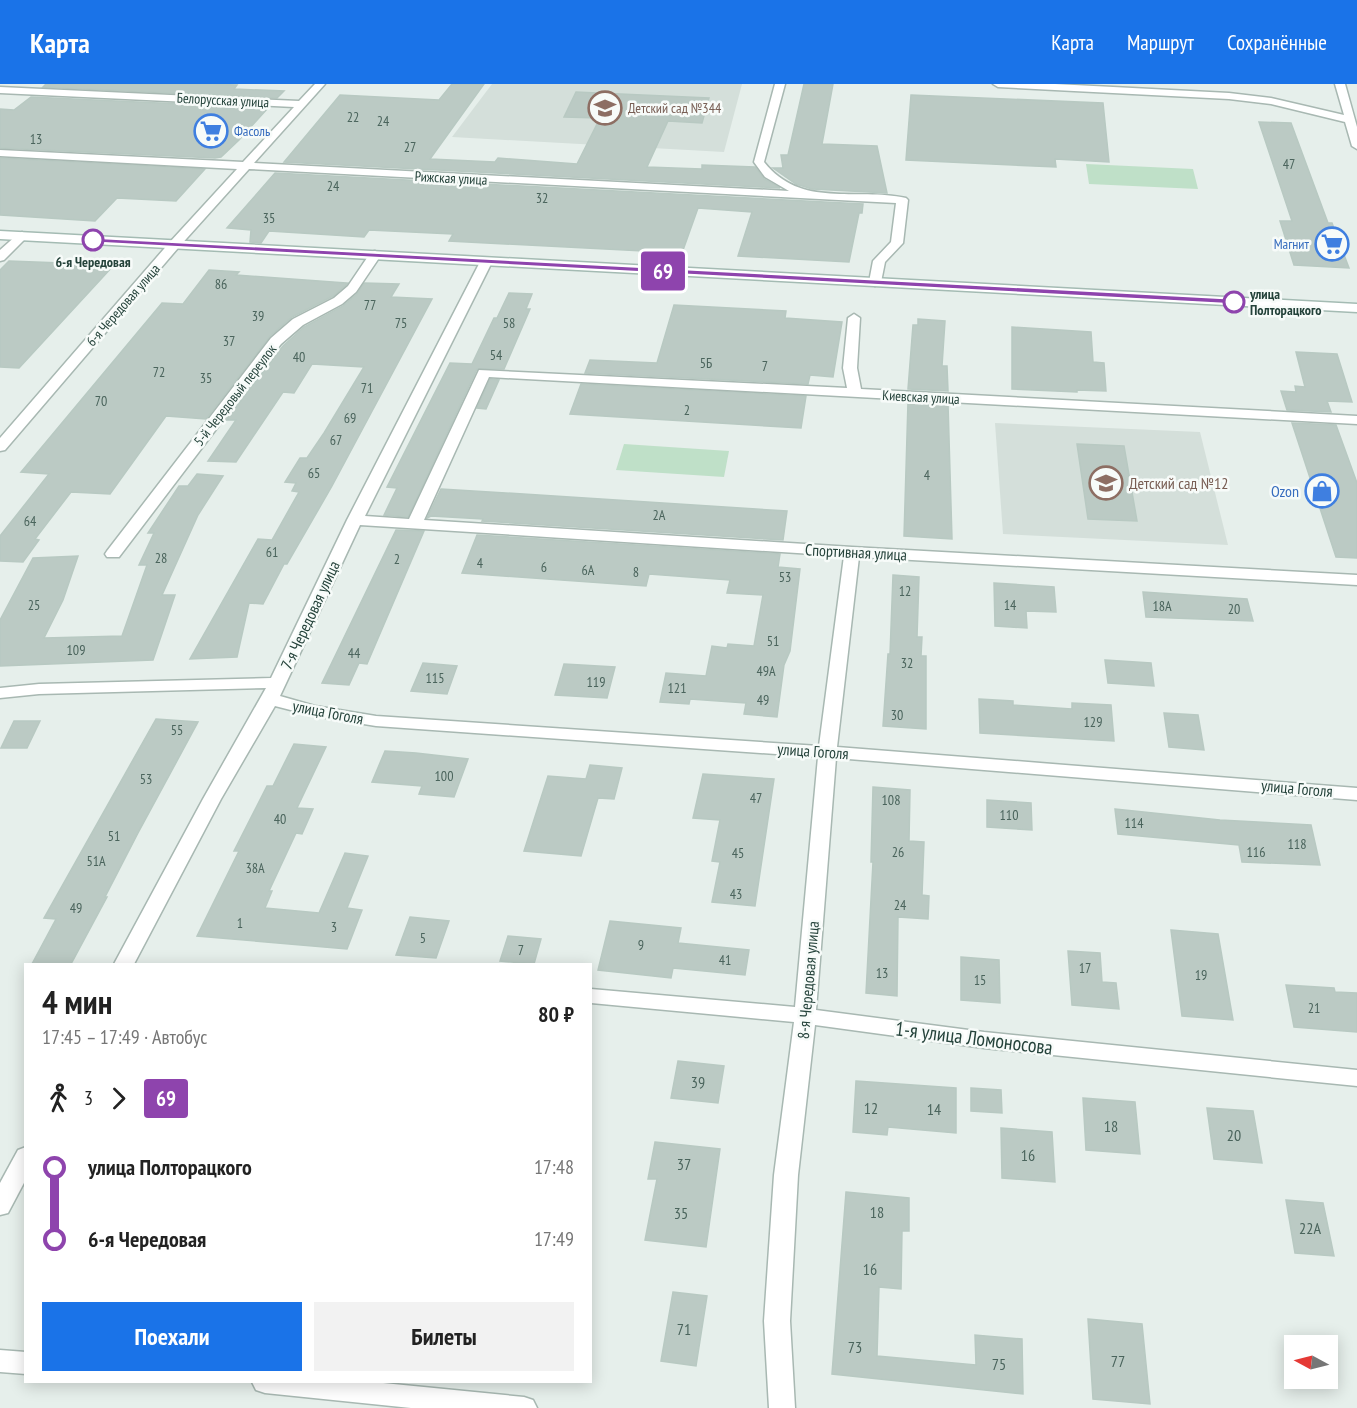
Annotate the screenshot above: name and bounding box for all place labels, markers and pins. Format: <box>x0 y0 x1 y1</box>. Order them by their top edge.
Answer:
school or university icon: Детский сад №344 <box>587 90 623 126</box>
place label: Детский сад №344 <box>628 99 722 117</box>
supermarket icon: Фасоль <box>193 113 229 149</box>
place label: Фасоль <box>234 122 270 140</box>
supermarket icon: Магнит <box>1314 226 1350 262</box>
marker: 6-я Чередовая <box>82 229 104 251</box>
place label: Магнит <box>1274 235 1310 253</box>
place label: 6-я Чередовая <box>55 253 131 271</box>
place label: улица Полторацкого <box>1249 285 1321 319</box>
marker: улица Полторацкого <box>1223 291 1245 313</box>
school or university icon: Детский сад №12 <box>1088 465 1124 501</box>
place label: Детский сад №12 <box>1129 473 1228 493</box>
shop icon: Ozon <box>1304 473 1340 509</box>
place label: Ozon <box>1271 481 1299 501</box>

